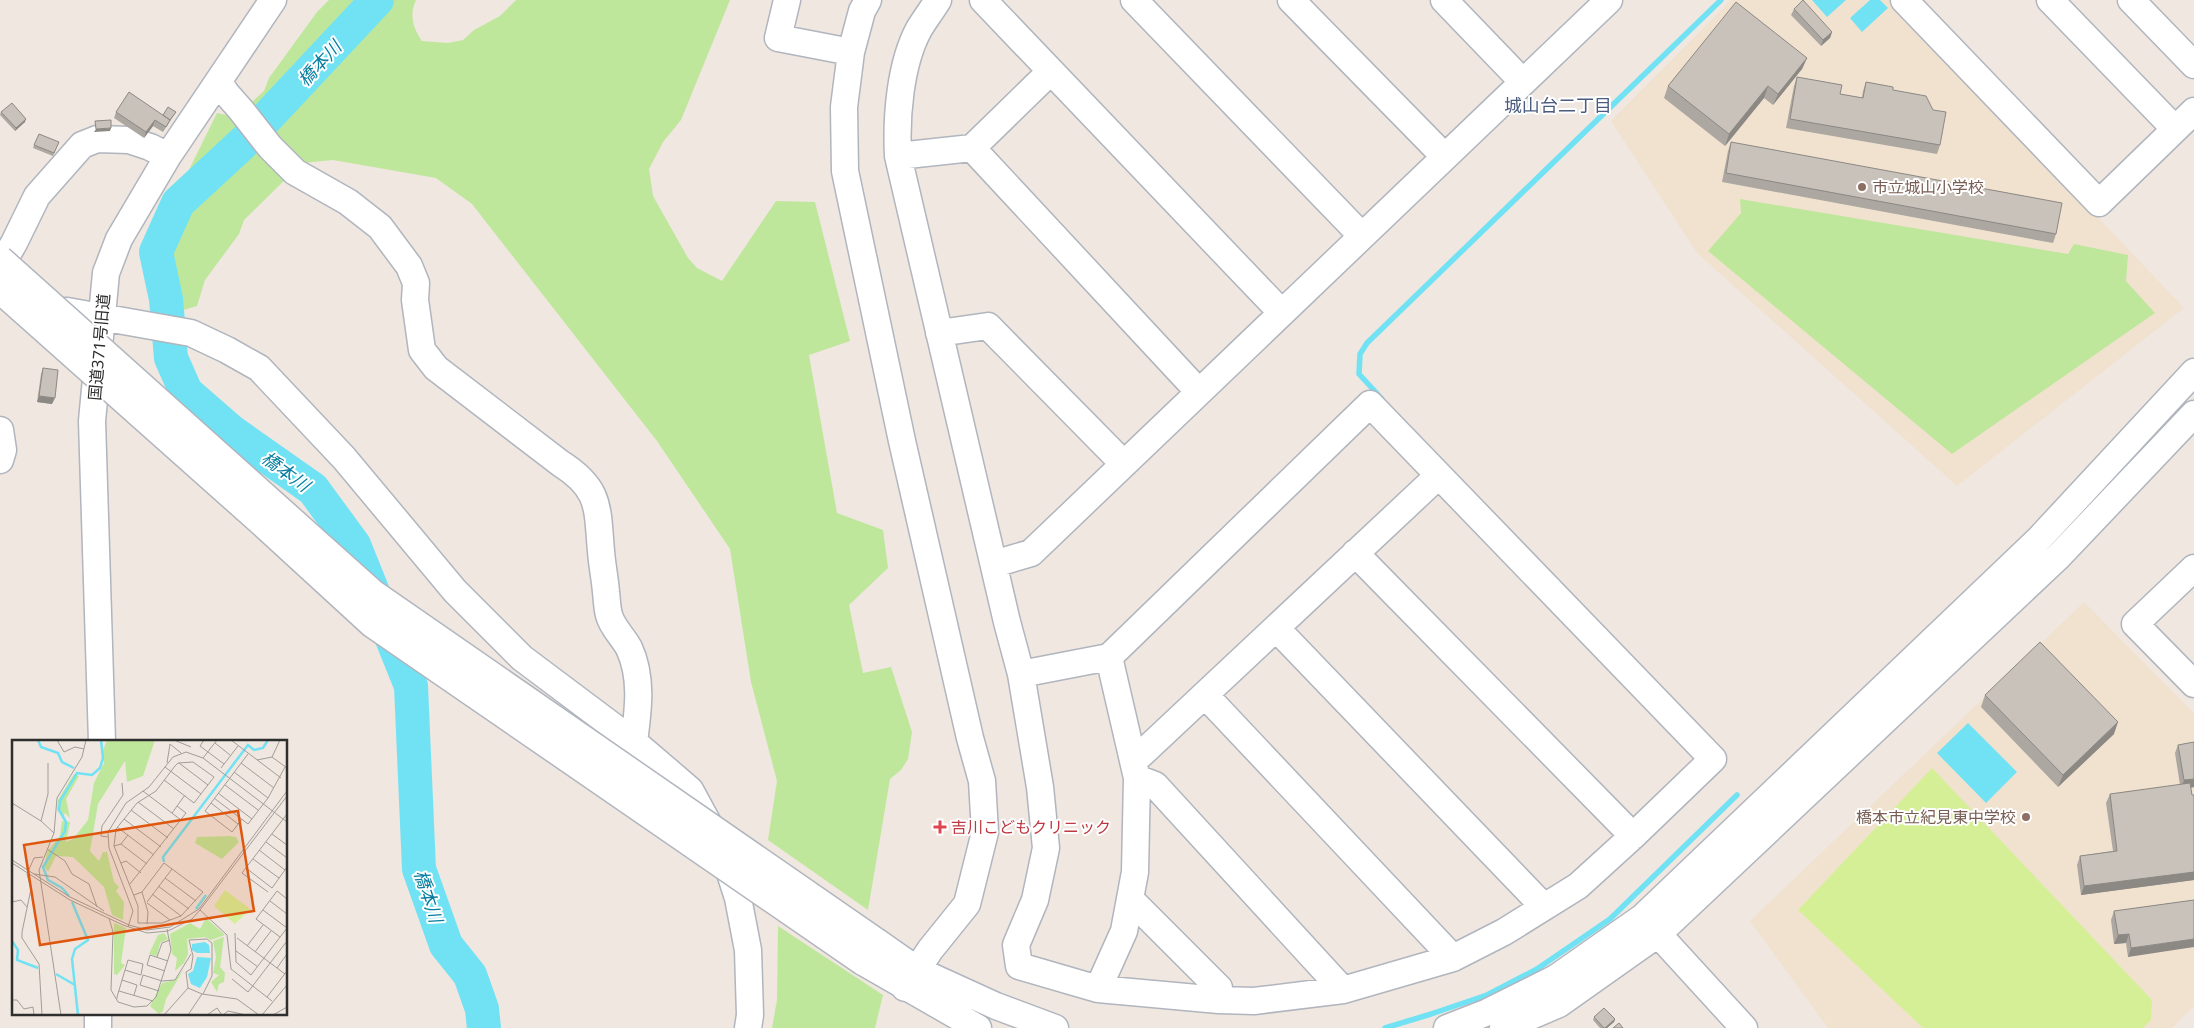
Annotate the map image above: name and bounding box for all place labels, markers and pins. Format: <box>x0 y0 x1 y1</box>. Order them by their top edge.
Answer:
place label: 市立城山小学校 <box>1872 176 1984 198</box>
marker: 市立城山小学校 <box>1856 181 1868 193</box>
place label: 橋本市立紀見東中学校 <box>1856 806 2016 828</box>
marker: 橋本市立紀見東中学校 <box>2020 811 2032 823</box>
place label: 吉川こどもクリニック <box>951 816 1111 838</box>
marker: 吉川こどもクリニック <box>933 820 947 834</box>

